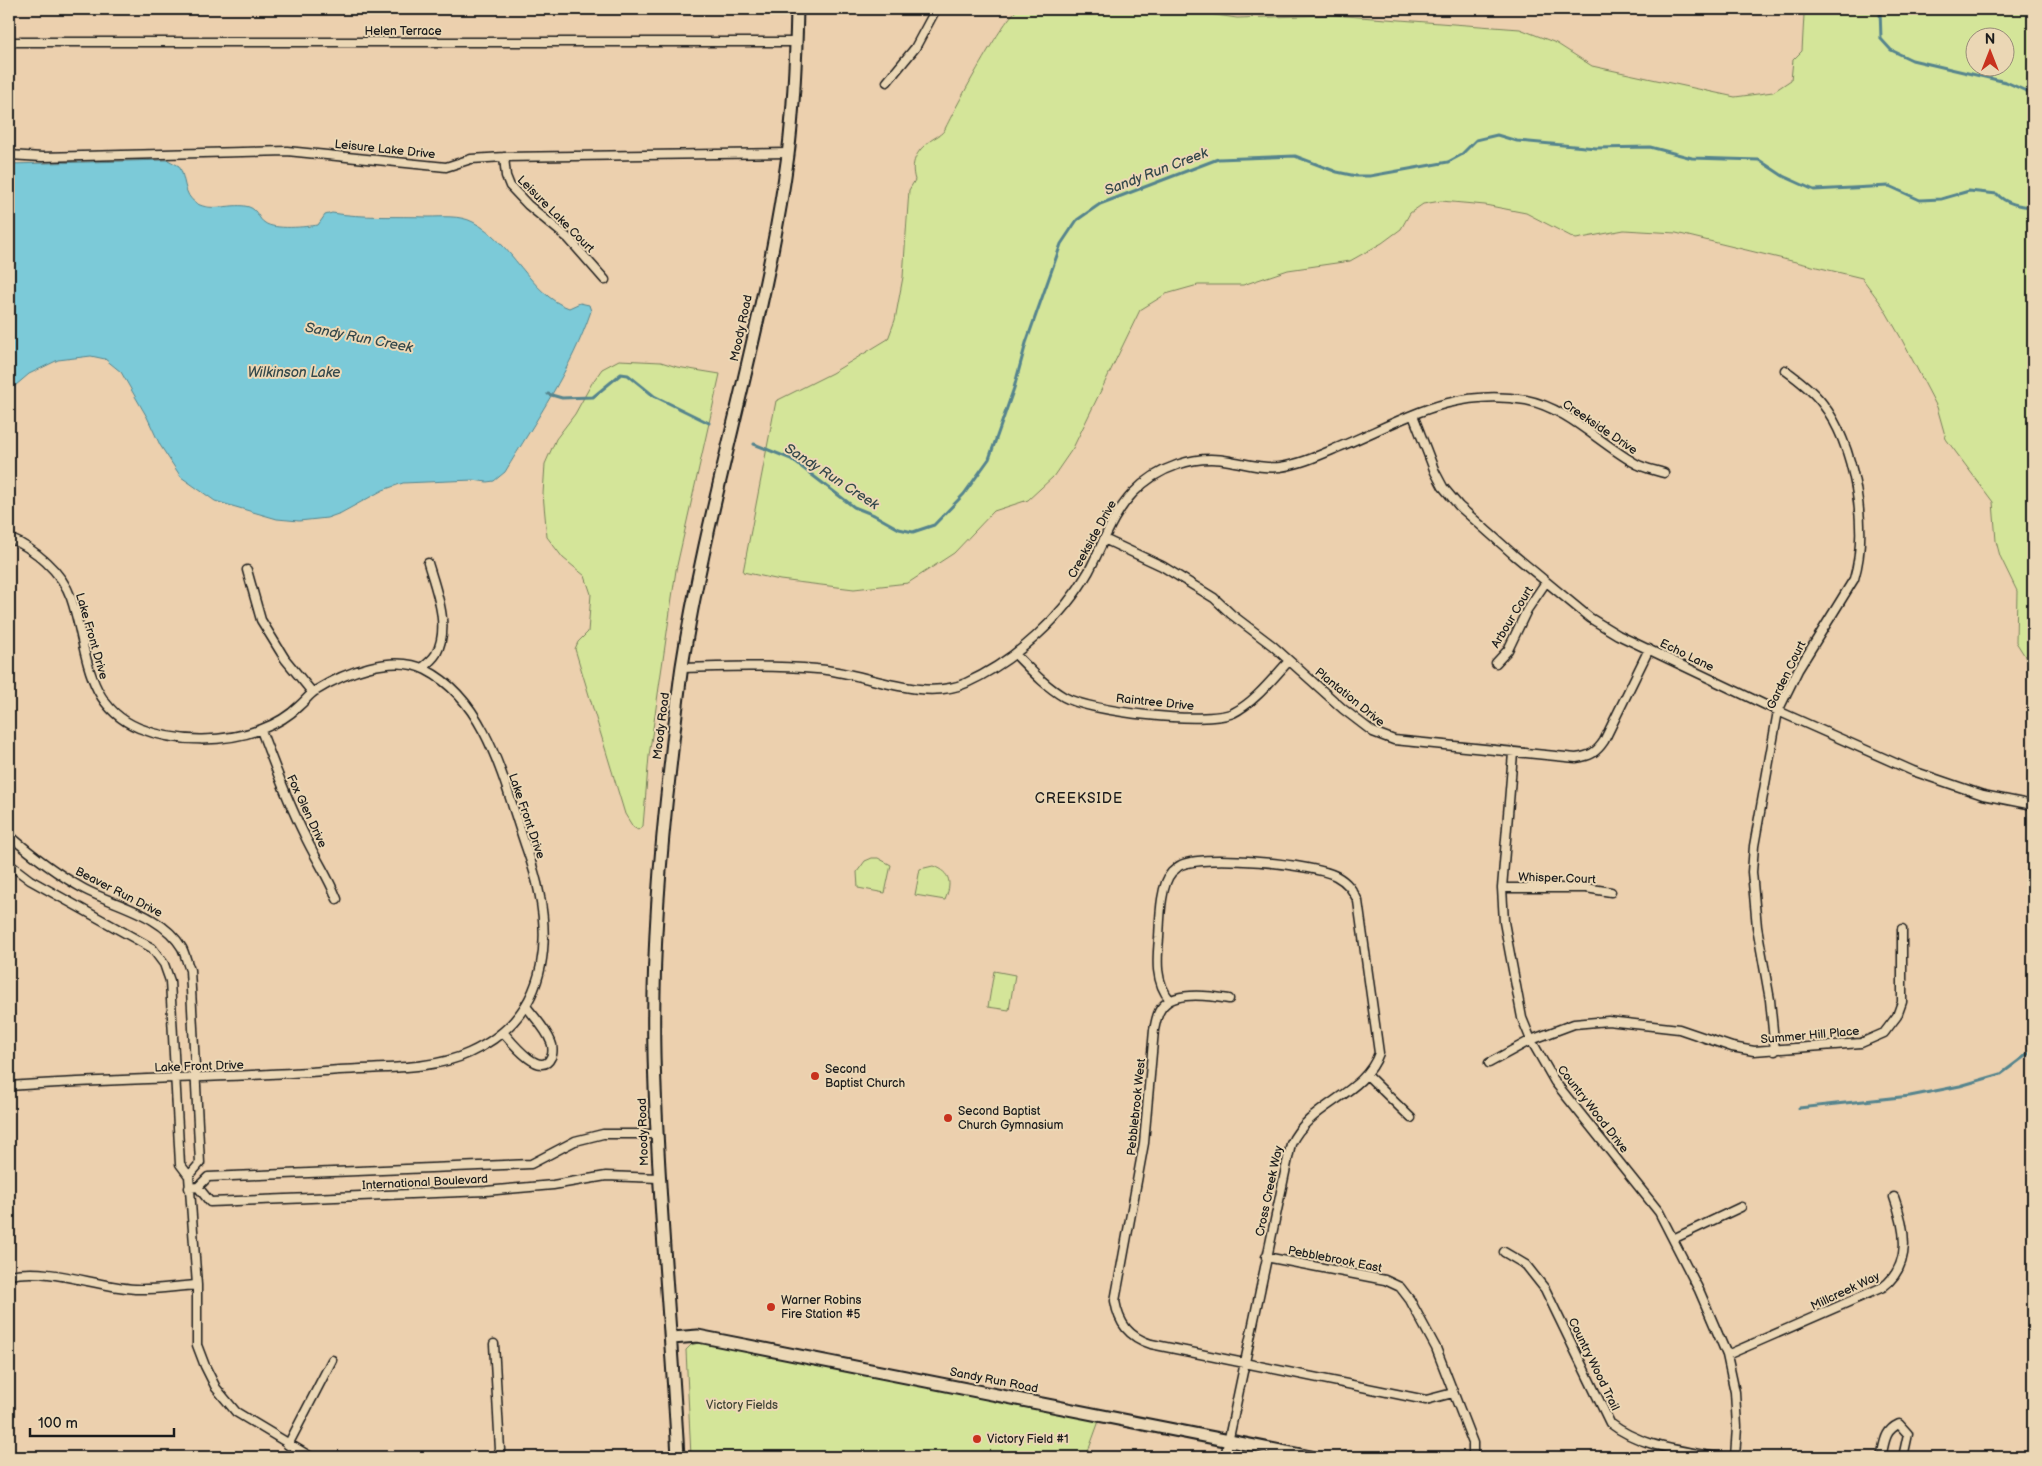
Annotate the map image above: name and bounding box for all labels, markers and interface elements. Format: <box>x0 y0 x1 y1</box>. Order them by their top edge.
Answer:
street label: Helen Terrace <box>364 24 442 39</box>
north arrow <box>1964 28 2014 78</box>
text: N <box>1985 31 1995 48</box>
street label: Leisure Lake Drive <box>334 137 436 162</box>
water label: Sandy Run Creek <box>1102 144 1211 199</box>
street label: Leisure Lake Court <box>514 173 598 256</box>
street label: Moody Road <box>727 293 756 363</box>
water label: Sandy Run Creek <box>304 319 415 356</box>
water label: Wilkinson Lake <box>247 364 341 381</box>
street label: Creekside Drive <box>1559 397 1640 458</box>
water label: Sandy Run Creek <box>781 440 883 514</box>
street label: Creekside Drive <box>1065 498 1120 581</box>
street label: Arbour Court <box>1488 583 1537 651</box>
street label: Lake Front Drive <box>72 591 111 681</box>
street label: Echo Lane <box>1657 636 1716 675</box>
street label: Garden Court <box>1763 638 1810 712</box>
street label: Plantation Drive <box>1312 665 1388 730</box>
street label: Moody Road <box>650 691 673 761</box>
street label: Raintree Drive <box>1115 691 1195 714</box>
street label: Lake Front Drive <box>505 771 548 861</box>
street label: Fox Glen Drive <box>283 772 330 850</box>
district label: CREEKSIDE <box>1035 790 1123 807</box>
street label: Beaver Run Drive <box>73 864 165 921</box>
street label: Whisper Court <box>1518 870 1596 887</box>
street label: Summer Hill Place <box>1760 1024 1860 1047</box>
street label: Lake Front Drive <box>154 1057 244 1076</box>
street label: Pebblebrook West <box>1124 1057 1149 1156</box>
place label: Second Baptist Church <box>825 1062 905 1091</box>
street label: Country Wood Drive <box>1554 1063 1631 1156</box>
marker: Second Baptist Church <box>809 1070 821 1082</box>
street label: Moody Road <box>635 1098 652 1166</box>
place label: Second Baptist Church Gymnasium <box>958 1104 1063 1133</box>
marker: Second Baptist Church Gymnasium <box>942 1112 954 1124</box>
street label: Cross Creek Way <box>1253 1144 1287 1238</box>
street label: International Boulevard <box>362 1172 489 1193</box>
street label: Pebblebrook East <box>1287 1243 1383 1276</box>
street label: Millcreek Way <box>1808 1269 1883 1314</box>
place label: Warner Robins Fire Station #5 <box>781 1293 862 1322</box>
marker: Warner Robins Fire Station #5 <box>765 1301 777 1313</box>
street label: Country Wood Trail <box>1565 1315 1623 1413</box>
street label: Sandy Run Road <box>948 1365 1040 1396</box>
park label: Victory Fields <box>706 1398 778 1413</box>
scale bar <box>30 1406 174 1438</box>
text: 100 m <box>38 1414 78 1433</box>
place label: Victory Field #1 <box>987 1432 1069 1447</box>
marker: Victory Field #1 <box>971 1433 983 1445</box>

